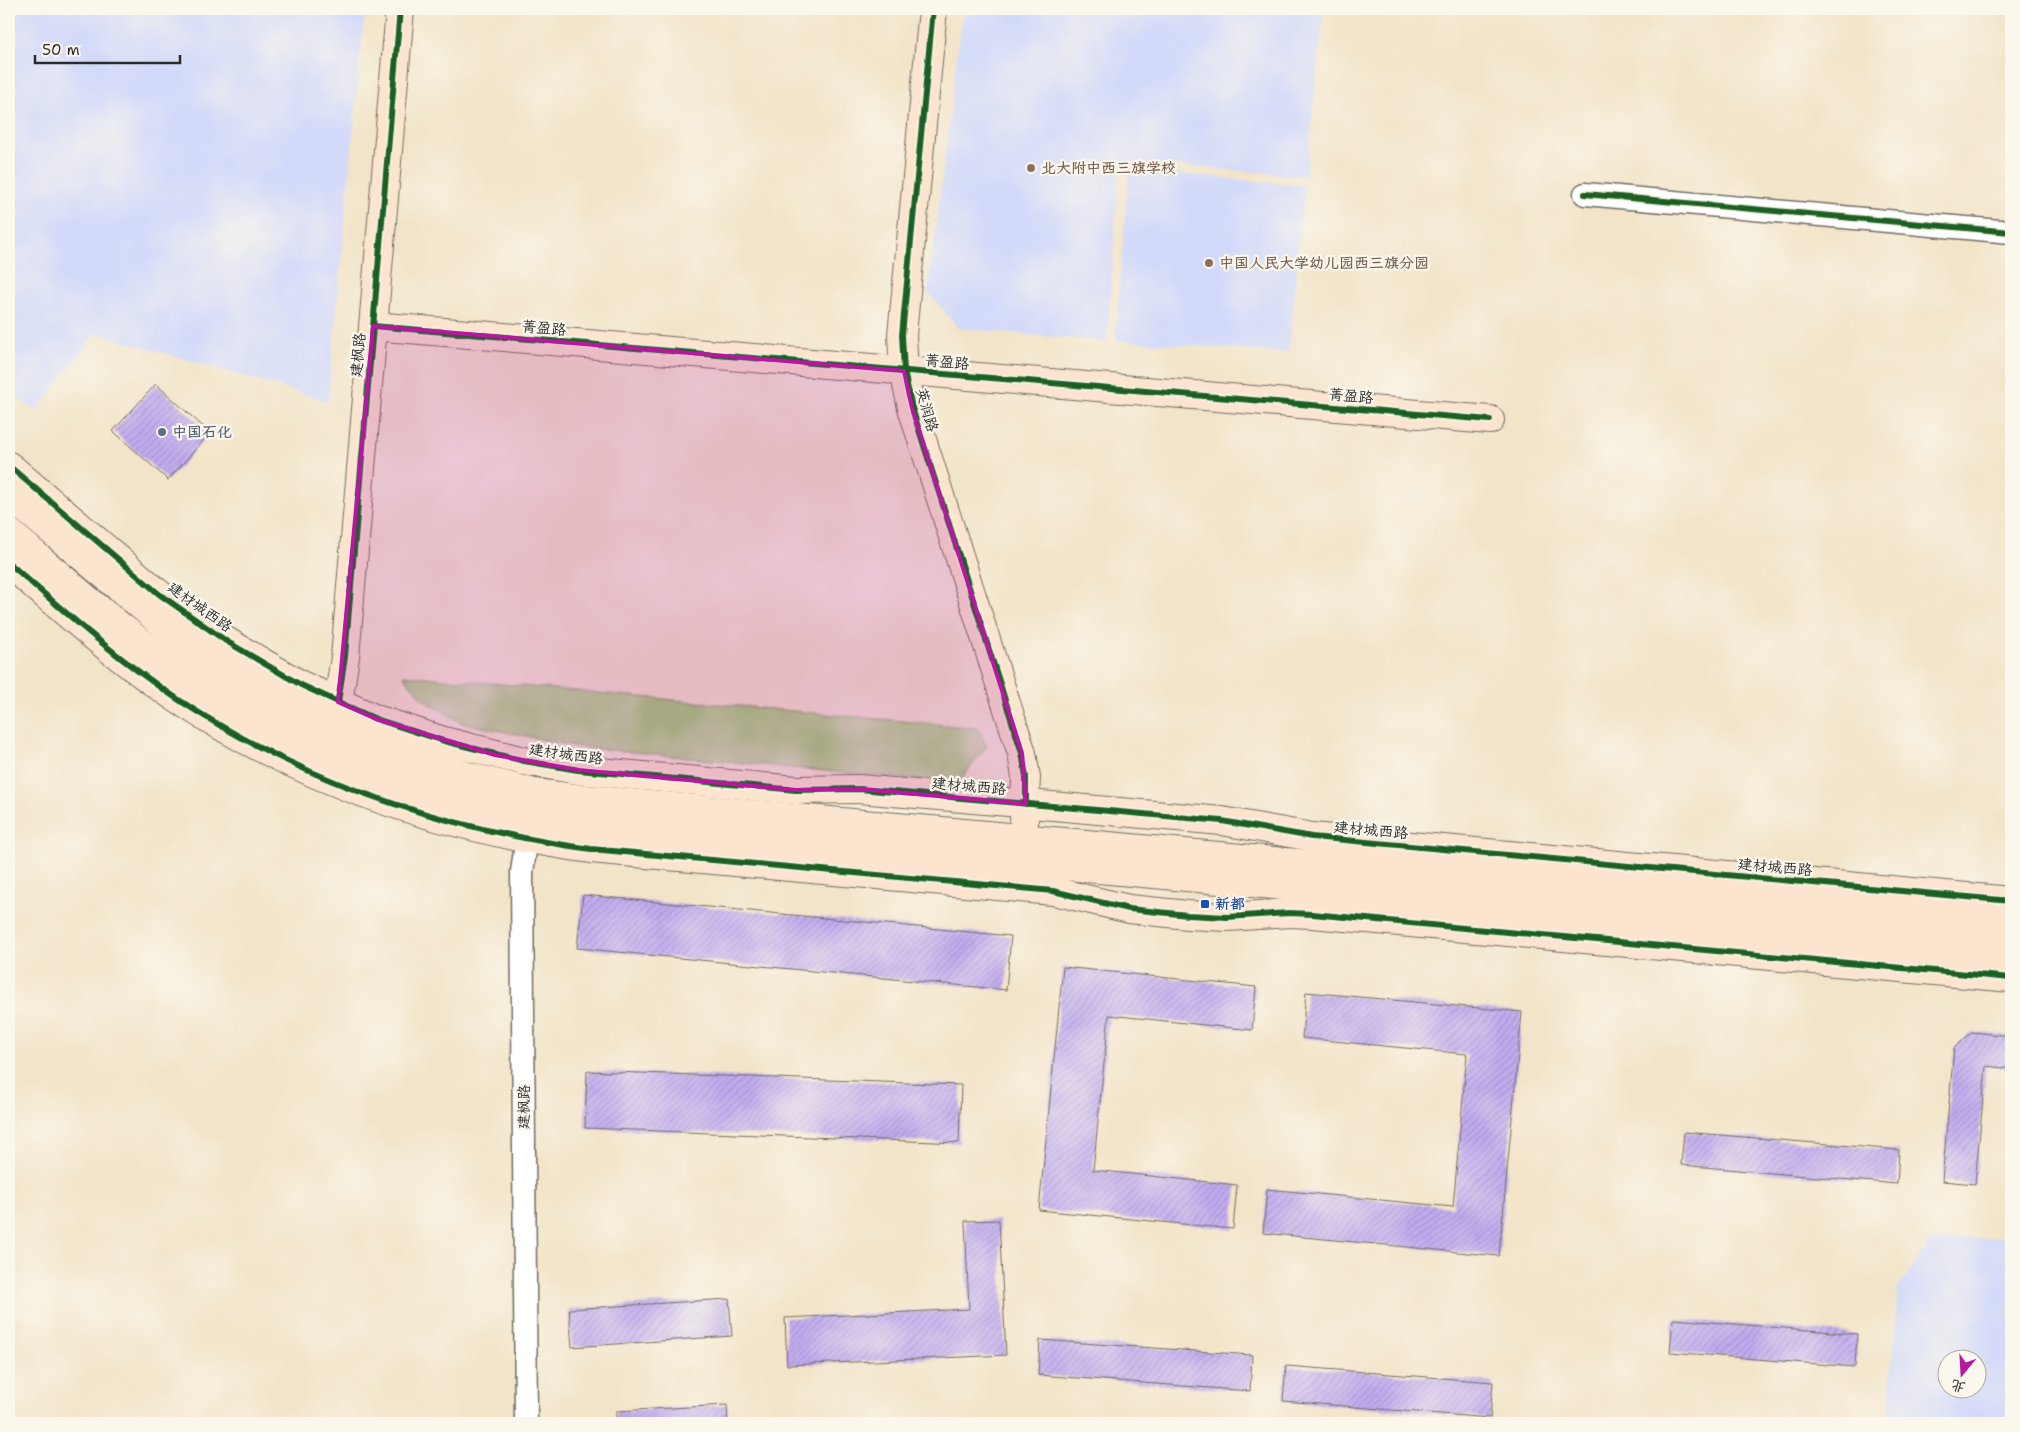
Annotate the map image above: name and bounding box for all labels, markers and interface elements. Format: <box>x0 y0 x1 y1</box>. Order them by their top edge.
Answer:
scale bar <box>35 32 180 64</box>
text: 50 m <box>42 40 80 60</box>
place label: 北大附中西三旗学校 <box>1041 158 1176 178</box>
marker: 北大附中西三旗学校 <box>1025 162 1037 174</box>
place label: 中国人民大学幼儿园西三旗分园 <box>1219 253 1429 273</box>
marker: 中国人民大学幼儿园西三旗分园 <box>1203 257 1215 269</box>
street label: 菁盈路 <box>521 316 567 340</box>
street label: 建枫路 <box>346 332 370 378</box>
street label: 菁盈路 <box>924 350 970 374</box>
street label: 菁盈路 <box>1328 384 1374 408</box>
street label: 英润路 <box>911 386 943 434</box>
place label: 中国石化 <box>172 422 232 442</box>
marker: 中国石化 <box>156 426 168 438</box>
street label: 建材城西路 <box>164 577 236 637</box>
street label: 建材城西路 <box>527 739 605 769</box>
street label: 建材城西路 <box>931 773 1007 799</box>
street label: 建材城西路 <box>1333 817 1409 843</box>
street label: 建材城西路 <box>1737 854 1813 880</box>
place label: 新都 <box>1215 894 1245 914</box>
marker: 新都 <box>1199 898 1211 910</box>
street label: 建枫路 <box>514 1084 534 1130</box>
north arrow <box>1938 1350 1988 1400</box>
text: 北 <box>1949 1376 1967 1397</box>

